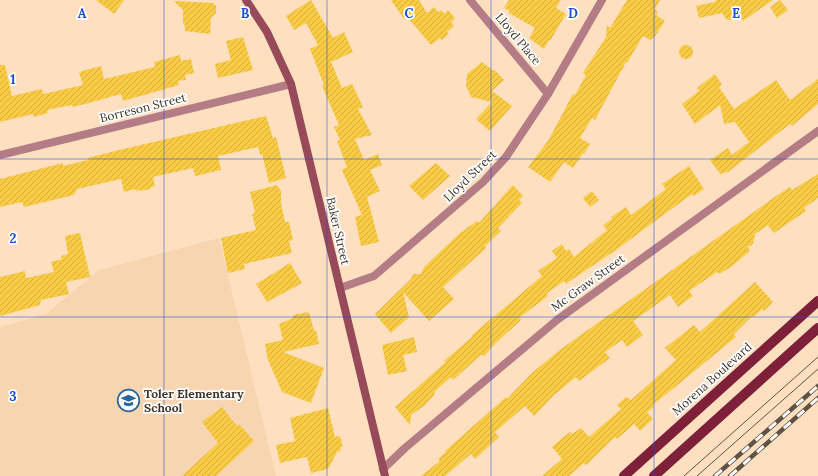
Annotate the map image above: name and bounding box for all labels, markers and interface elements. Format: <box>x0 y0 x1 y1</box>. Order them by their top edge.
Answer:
text: A <box>78 5 87 22</box>
text: B <box>241 5 250 22</box>
text: C <box>405 5 414 22</box>
text: D <box>568 5 578 22</box>
text: E <box>732 5 740 22</box>
street label: Lloyd Place <box>492 10 545 68</box>
text: 1 <box>10 71 16 88</box>
street label: Borreson Street <box>98 89 188 125</box>
street label: Lloyd Street <box>440 146 499 205</box>
street label: Baker Street <box>323 196 354 266</box>
text: 2 <box>10 230 17 247</box>
street label: Mc Graw Street <box>548 251 628 314</box>
street label: Morena Boulevard <box>669 339 755 418</box>
place label: Toler Elementary School <box>144 386 244 415</box>
text: 3 <box>9 388 17 405</box>
school or university icon: Toler Elementary School <box>116 388 142 414</box>

